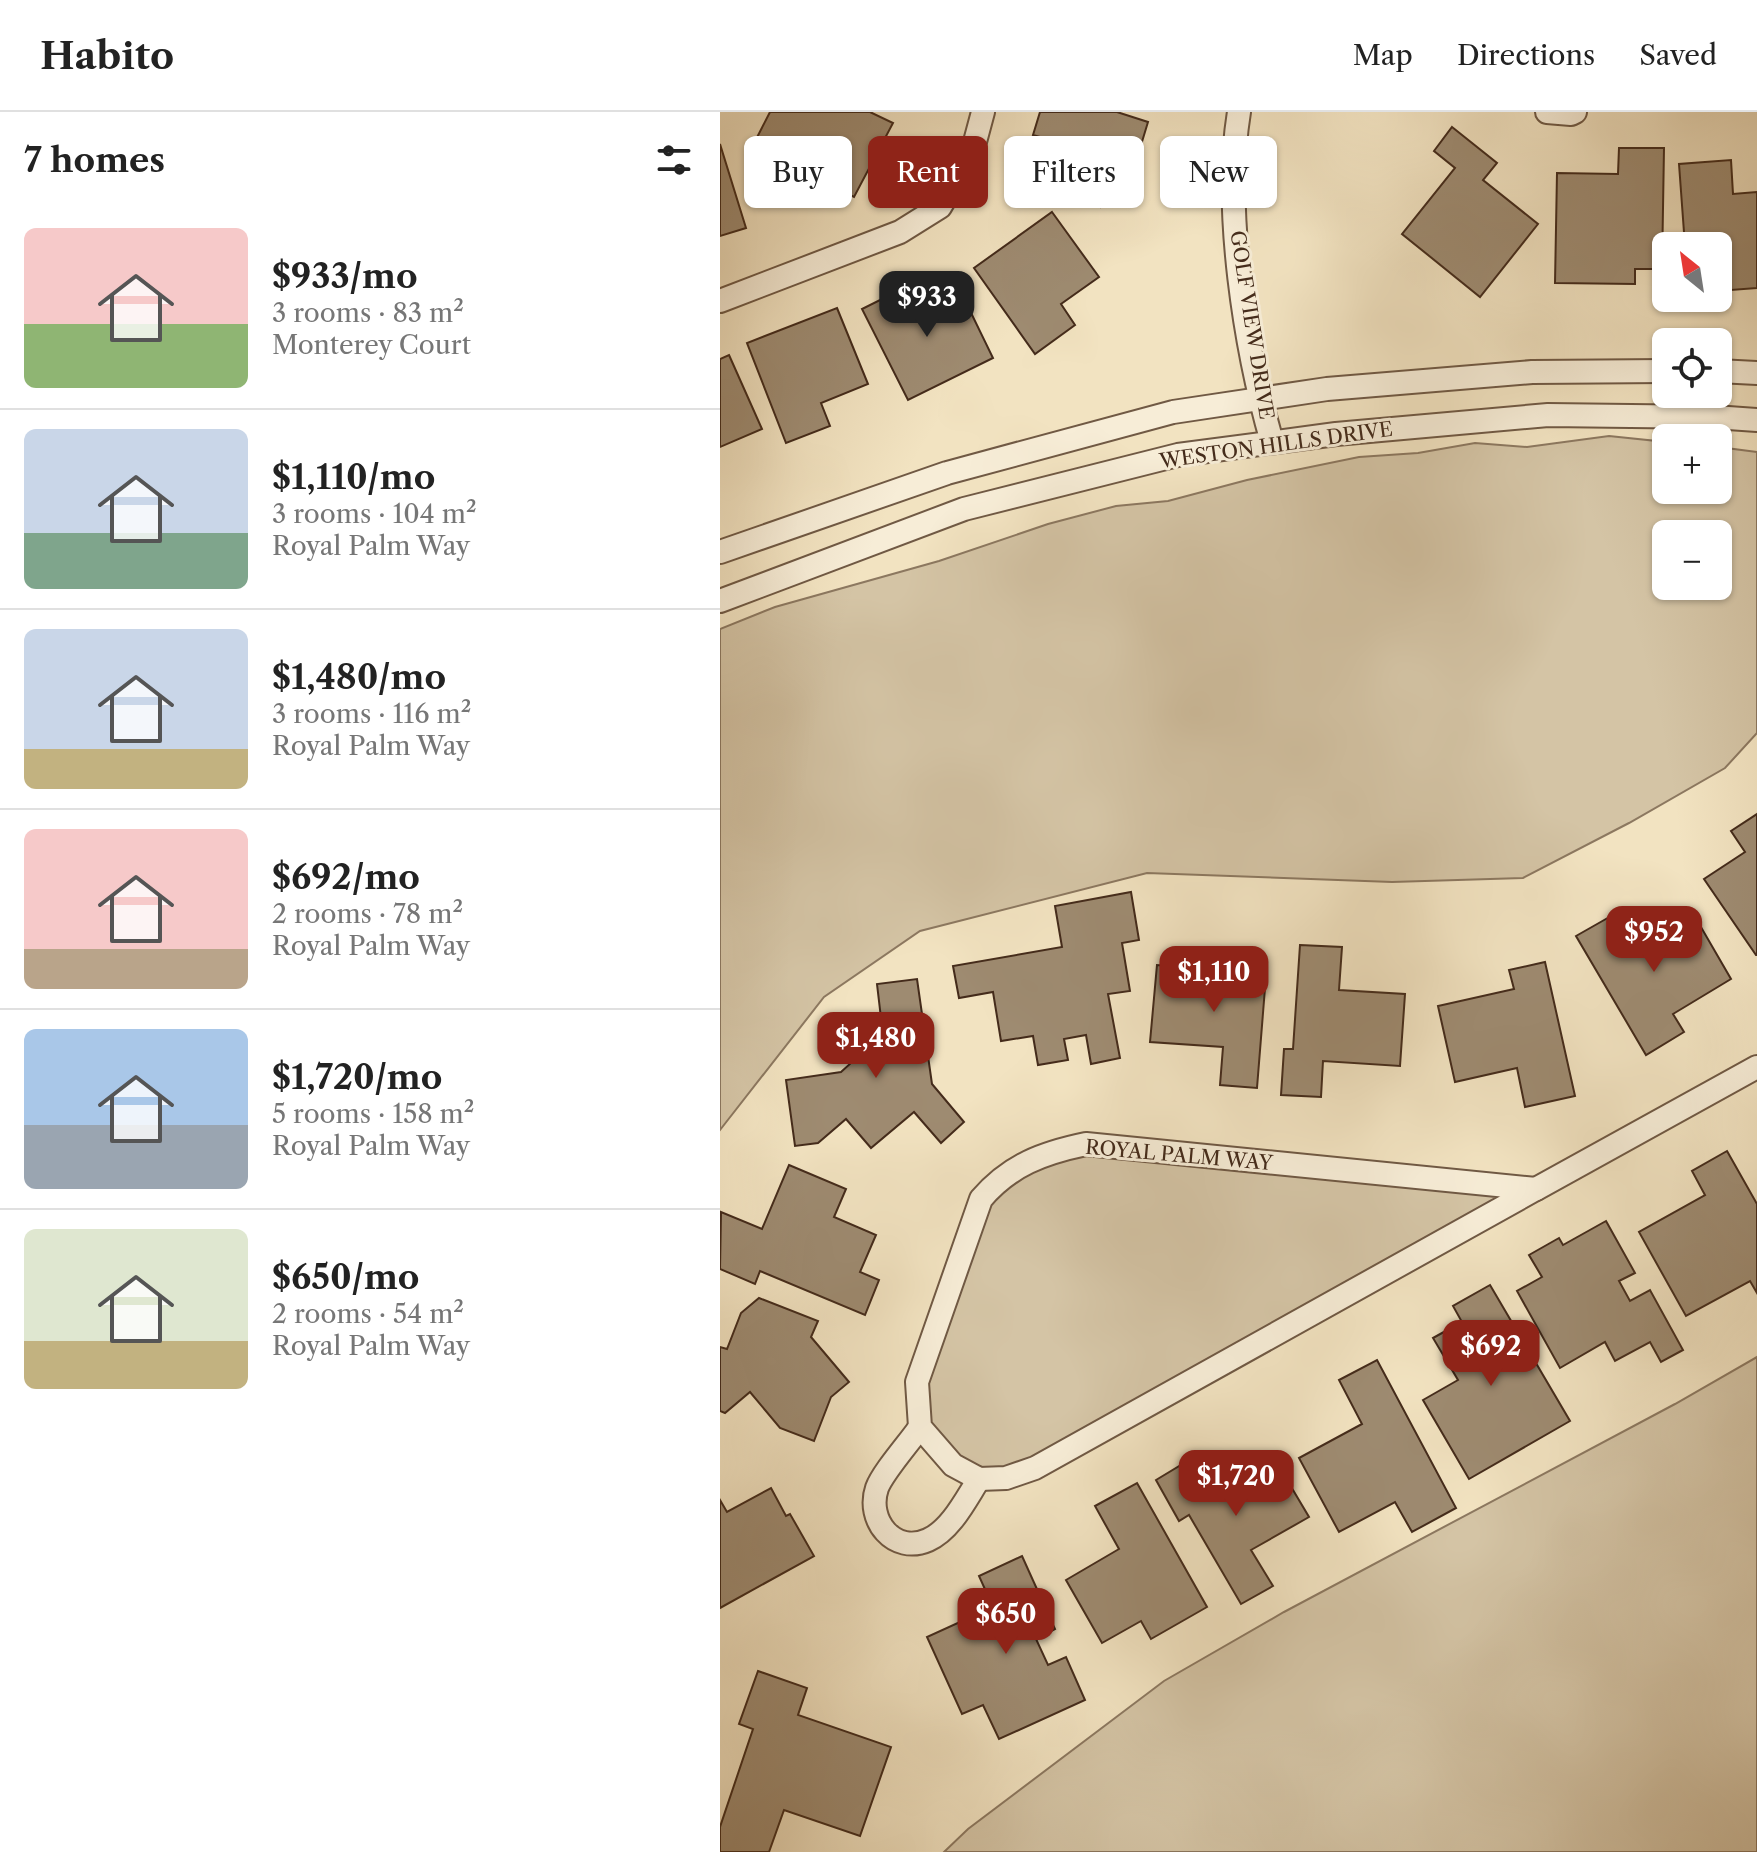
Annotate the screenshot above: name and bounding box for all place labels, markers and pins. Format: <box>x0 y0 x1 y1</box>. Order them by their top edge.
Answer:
pin: $933 <box>880 271 974 339</box>
pin: $952 <box>1607 906 1701 974</box>
pin: $1,110 <box>1149 946 1279 1014</box>
pin: $1,480 <box>811 1012 941 1080</box>
pin: $692 <box>1444 1320 1538 1388</box>
pin: $1,720 <box>1171 1450 1301 1518</box>
pin: $650 <box>959 1588 1053 1656</box>

